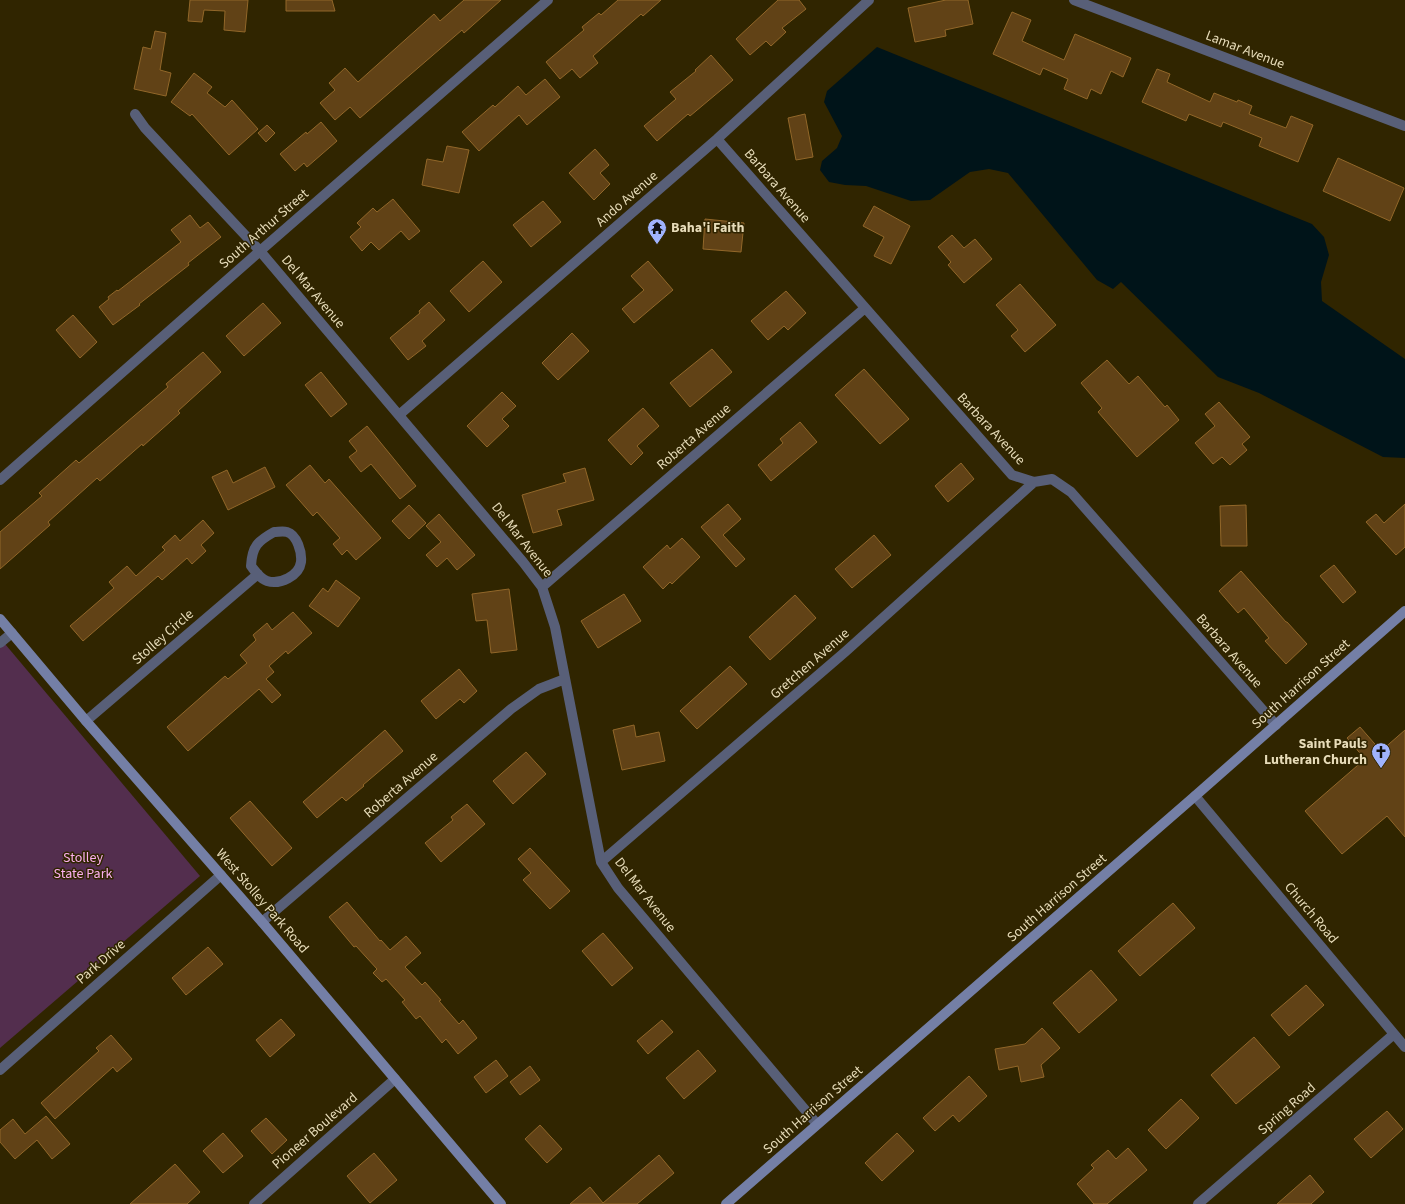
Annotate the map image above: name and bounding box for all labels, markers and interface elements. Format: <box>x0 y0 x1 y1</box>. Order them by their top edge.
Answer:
street label: Lamar Avenue <box>1203 26 1288 74</box>
street label: Barbara Avenue <box>739 145 815 227</box>
street label: Ando Avenue <box>592 166 662 232</box>
street label: South Arthur Street <box>215 184 313 274</box>
temple icon: Baha'i Faith <box>646 217 668 245</box>
place label: Baha'i Faith <box>671 218 744 238</box>
street label: Del Mar Avenue <box>276 251 350 333</box>
street label: Barbara Avenue <box>952 388 1030 470</box>
street label: Roberta Avenue <box>653 399 735 475</box>
street label: Del Mar Avenue <box>486 498 558 582</box>
street label: Stolley Circle <box>128 605 198 669</box>
street label: Barbara Avenue <box>1191 610 1267 692</box>
street label: Gretchen Avenue <box>766 624 854 704</box>
street label: South Harrison Street <box>1247 634 1355 734</box>
place label: Saint Pauls Lutheran Church <box>1264 734 1367 770</box>
church icon: Saint Pauls Lutheran Church <box>1370 741 1392 769</box>
street label: Roberta Avenue <box>360 747 442 823</box>
street label: West Stolley Park Road <box>211 844 313 958</box>
park label: Stolley State Park <box>54 848 113 884</box>
street label: South Harrison Street <box>1003 849 1111 947</box>
street label: Del Mar Avenue <box>609 853 681 937</box>
street label: Church Road <box>1279 878 1343 948</box>
street label: Park Drive <box>72 935 130 989</box>
street label: South Harrison Street <box>759 1061 867 1159</box>
street label: Spring Road <box>1254 1078 1320 1140</box>
street label: Pioneer Boulevard <box>268 1088 362 1174</box>

